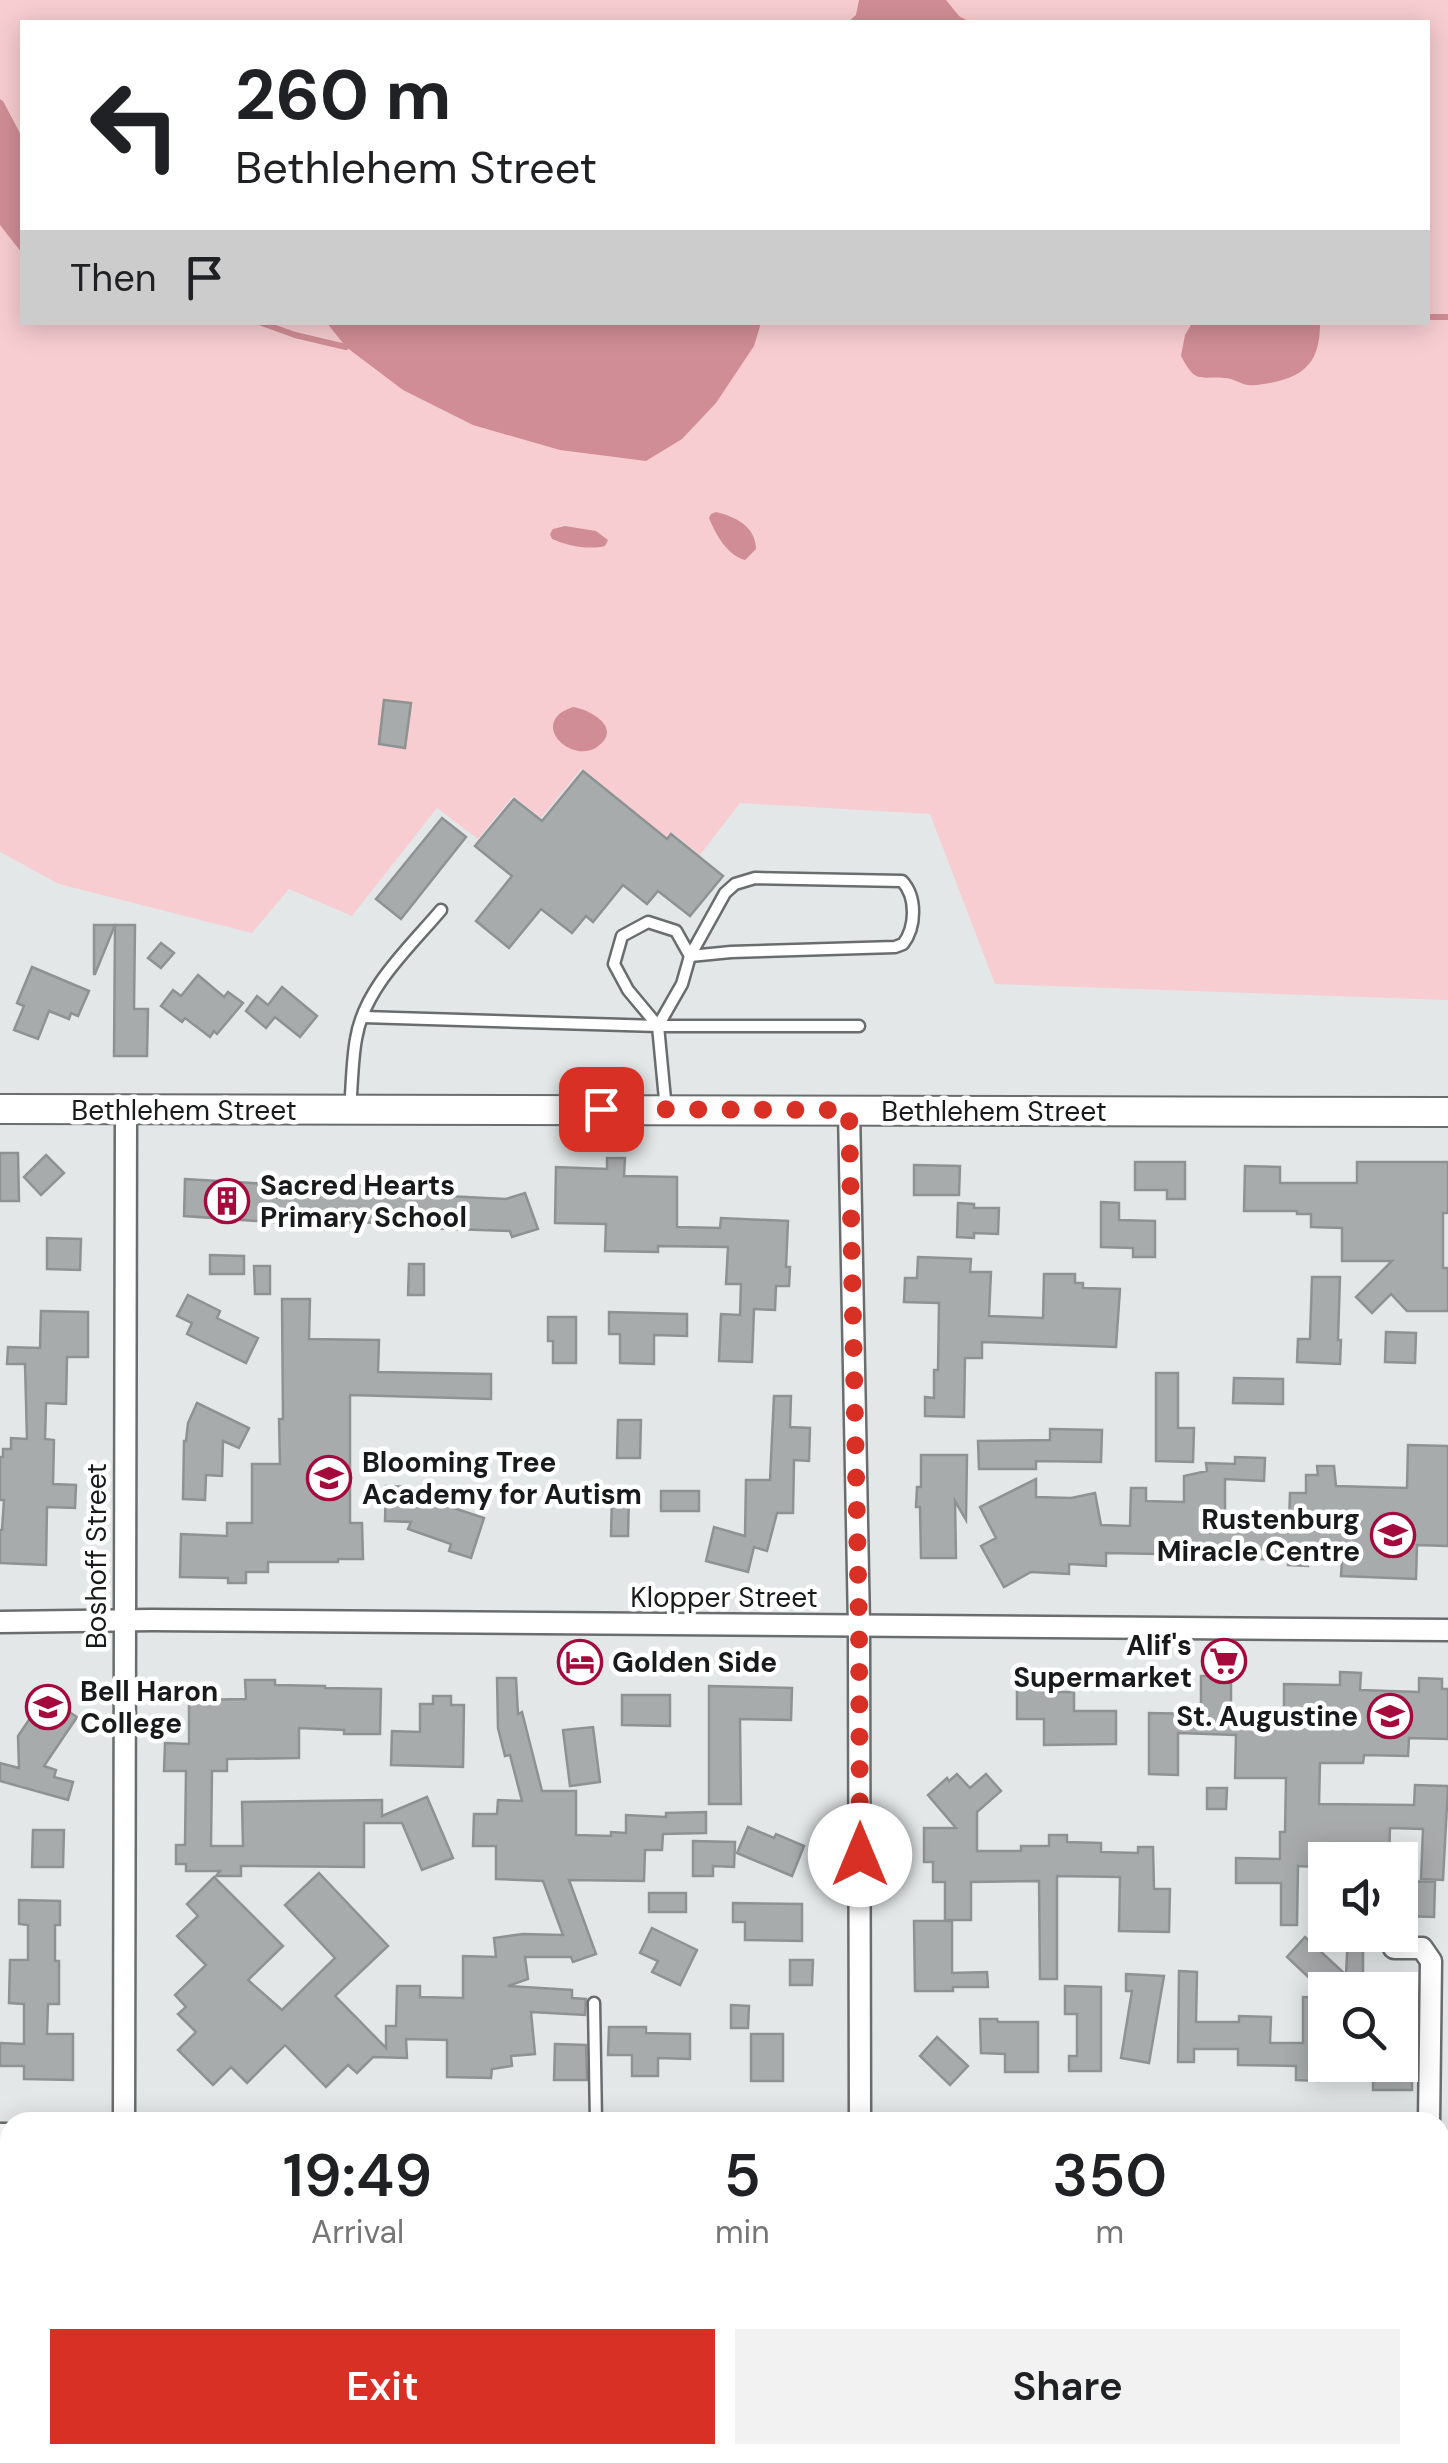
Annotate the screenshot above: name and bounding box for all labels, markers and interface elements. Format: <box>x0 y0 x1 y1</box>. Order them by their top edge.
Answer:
text: 260 m <box>235 50 451 141</box>
icon: left <box>70 60 200 190</box>
text: Bethlehem Street <box>235 138 597 197</box>
icon: arrive <box>177 250 232 305</box>
text: Then <box>70 253 157 303</box>
pin <box>559 1067 644 1152</box>
icon: arrive <box>574 1082 629 1137</box>
street label: Bethlehem Street <box>71 1092 297 1129</box>
street label: Bethlehem Street <box>881 1093 1107 1130</box>
place label: Sacred Hearts Primary School <box>260 1167 467 1236</box>
building icon: Sacred Hearts Primary School <box>204 1178 250 1224</box>
place label: Blooming Tree Academy for Autism <box>362 1444 642 1513</box>
school or university icon: Blooming Tree Academy for Autism <box>306 1455 352 1501</box>
street label: Boshoff Street <box>78 1463 115 1649</box>
place label: Rustenburg Miracle Centre <box>1157 1501 1360 1570</box>
school or university icon: Rustenburg Miracle Centre <box>1370 1512 1416 1558</box>
street label: Klopper Street <box>630 1579 818 1616</box>
place label: Alif's Supermarket <box>1013 1627 1192 1696</box>
supermarket icon: Alif's Supermarket <box>1201 1638 1247 1684</box>
hotel icon: Golden Side <box>557 1639 603 1685</box>
place label: Golden Side <box>612 1644 777 1681</box>
place label: Bell Haron College <box>80 1673 218 1742</box>
school or university icon: Bell Haron College <box>25 1684 71 1730</box>
school or university icon: St. Augustine <box>1367 1693 1413 1739</box>
place label: St. Augustine <box>1176 1698 1358 1735</box>
position arrow <box>808 1803 912 1907</box>
map controls <box>1308 1842 1418 2082</box>
button: sound <box>1308 1842 1418 1952</box>
button: search <box>1308 1972 1418 2082</box>
text: 19:49 <box>283 2136 432 2215</box>
text: 5 <box>724 2136 761 2215</box>
text: 350 <box>1052 2136 1167 2215</box>
text: Arrival <box>311 2211 404 2253</box>
text: min <box>715 2211 770 2253</box>
text: m <box>1096 2211 1124 2253</box>
button: Exit <box>50 2329 715 2444</box>
button: Share <box>735 2329 1400 2444</box>

